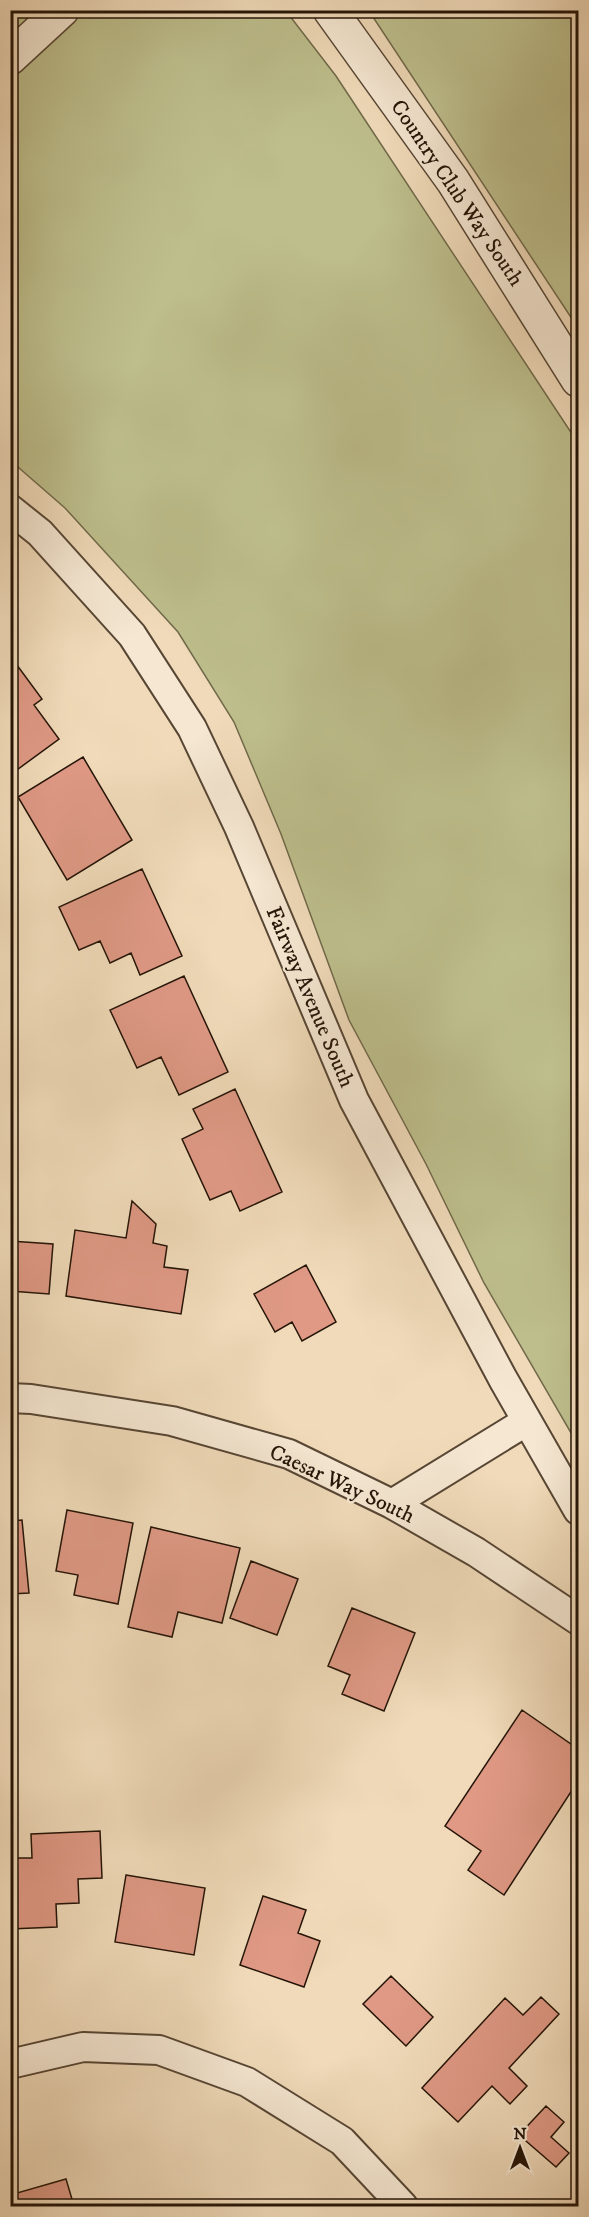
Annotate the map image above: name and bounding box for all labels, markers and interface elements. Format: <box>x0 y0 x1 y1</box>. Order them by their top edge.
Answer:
street label: Country Club Way South <box>385 95 530 292</box>
street label: Fairway Avenue South <box>260 902 361 1092</box>
street label: Caesar Way South <box>265 1439 419 1530</box>
north arrow <box>490 2118 550 2178</box>
text: N <box>513 2124 527 2144</box>

